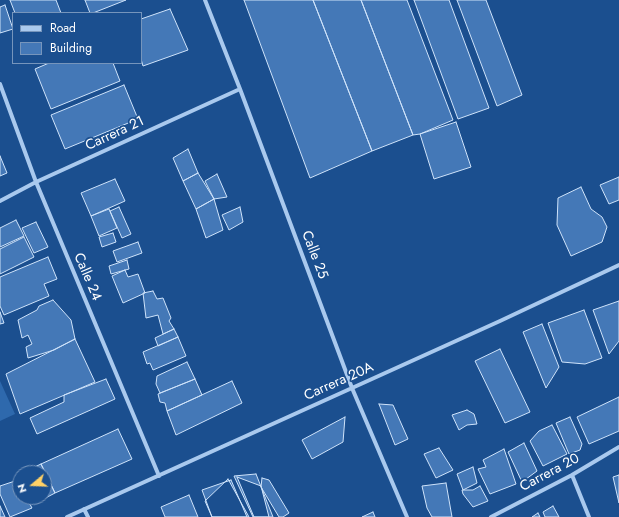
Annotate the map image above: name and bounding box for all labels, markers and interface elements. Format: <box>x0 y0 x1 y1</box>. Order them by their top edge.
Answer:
legend <box>12 12 142 64</box>
text: Road <box>50 19 76 37</box>
text: Building <box>50 39 92 57</box>
street label: Carrera 21 <box>83 113 147 155</box>
street label: Calle 25 <box>297 229 331 281</box>
street label: Calle 24 <box>69 251 105 303</box>
street label: Carrera 20A <box>302 359 376 405</box>
street label: Carrera 20 <box>517 450 583 496</box>
north arrow <box>12 465 52 505</box>
text: N <box>13 482 31 495</box>

